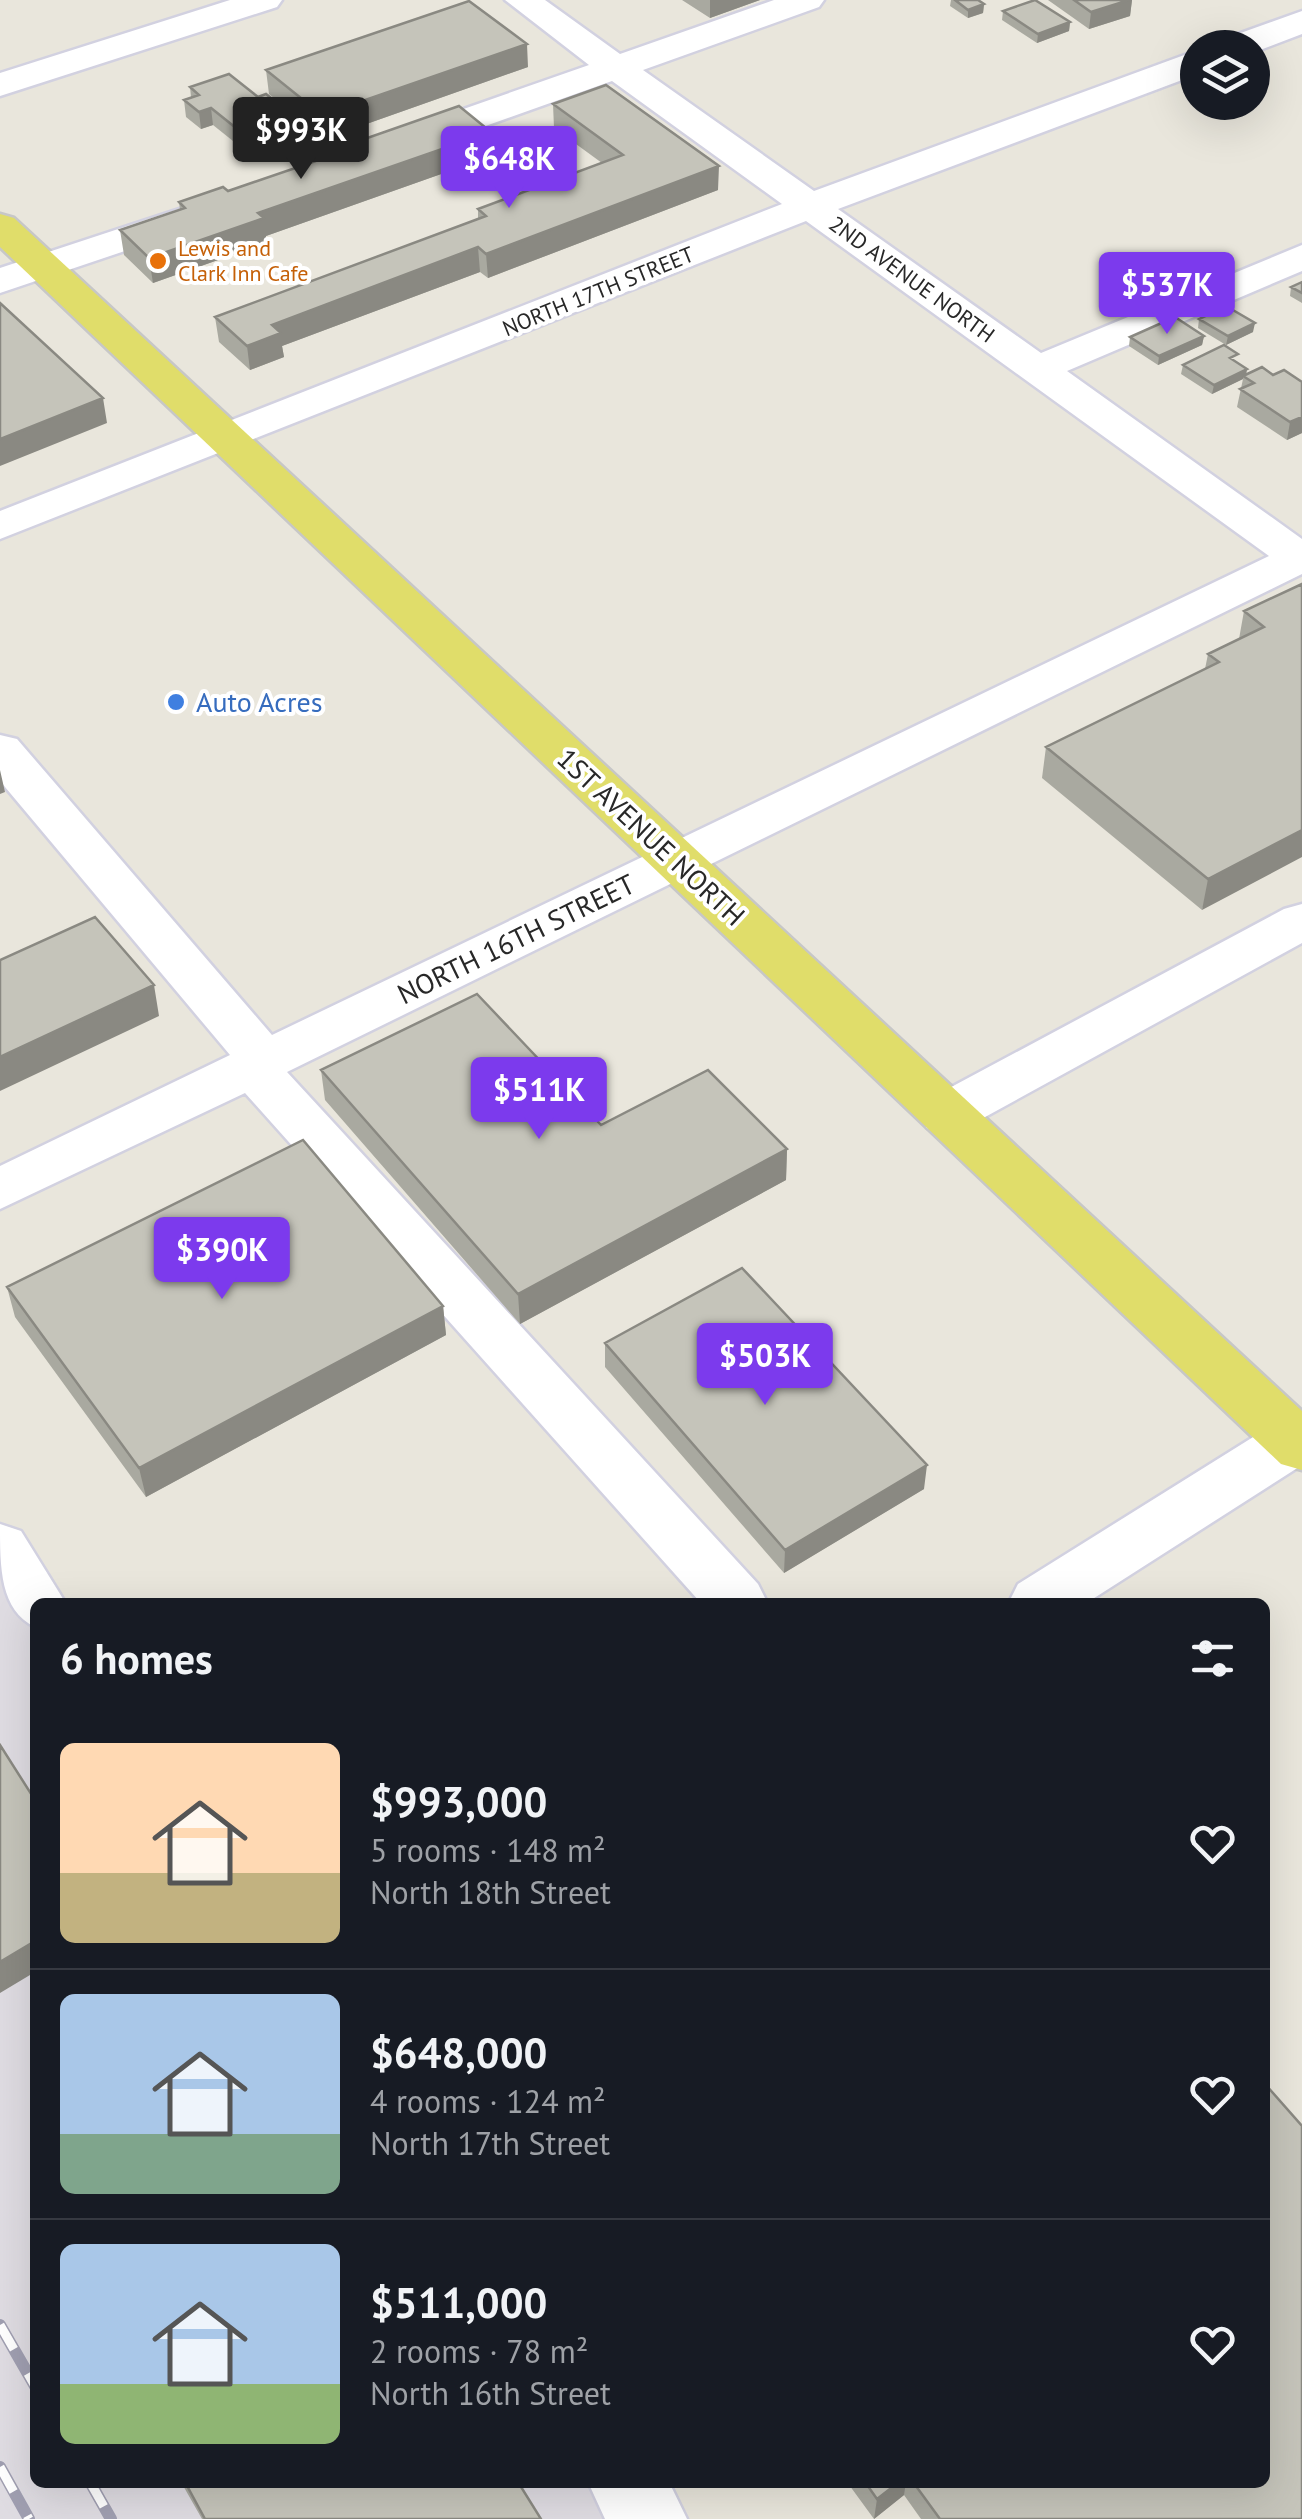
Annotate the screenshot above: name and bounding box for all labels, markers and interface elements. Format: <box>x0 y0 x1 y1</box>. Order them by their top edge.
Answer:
map controls <box>1180 30 1270 120</box>
button: layers <box>1180 30 1270 120</box>
pin: $993K <box>231 97 371 182</box>
text: $993K <box>255 108 347 150</box>
pin: $648K <box>439 126 579 211</box>
text: $648K <box>463 137 555 179</box>
street label: 2ND AVENUE NORTH <box>824 210 1000 348</box>
place label: Lewis and Clark Inn Cafe <box>178 234 309 287</box>
street label: NORTH 17TH STREET <box>498 240 698 342</box>
marker: Lewis and Clark Inn Cafe <box>147 250 169 272</box>
pin: $537K <box>1097 252 1237 337</box>
text: $537K <box>1121 263 1213 305</box>
place label: Auto Acres <box>196 683 322 720</box>
marker: Auto Acres <box>165 691 187 713</box>
street label: 1ST AVENUE NORTH <box>549 740 753 933</box>
street label: NORTH 16TH STREET <box>391 865 641 1012</box>
pin: $511K <box>469 1057 609 1142</box>
text: $511K <box>493 1068 585 1110</box>
pin: $390K <box>152 1217 292 1302</box>
text: $390K <box>176 1228 268 1270</box>
pin: $503K <box>695 1323 835 1408</box>
text: $503K <box>719 1334 811 1376</box>
text: 6 homes <box>60 1631 213 1686</box>
icon: filters <box>1185 1631 1240 1686</box>
text: $993,000 <box>370 1774 547 1829</box>
icon: home <box>140 1783 260 1903</box>
icon: heart <box>1185 1816 1240 1871</box>
text: 5 rooms · 148 m² <box>370 1829 606 1871</box>
text: North 18th Street <box>370 1871 611 1913</box>
text: $648,000 <box>370 2025 547 2080</box>
icon: home <box>140 2034 260 2154</box>
icon: heart <box>1185 2067 1240 2122</box>
text: 4 rooms · 124 m² <box>370 2080 606 2122</box>
text: North 17th Street <box>370 2122 610 2164</box>
text: $511,000 <box>370 2275 547 2330</box>
icon: home <box>140 2284 260 2404</box>
icon: heart <box>1185 2317 1240 2372</box>
text: 2 rooms · 78 m² <box>370 2330 588 2372</box>
text: North 16th Street <box>370 2372 611 2414</box>

